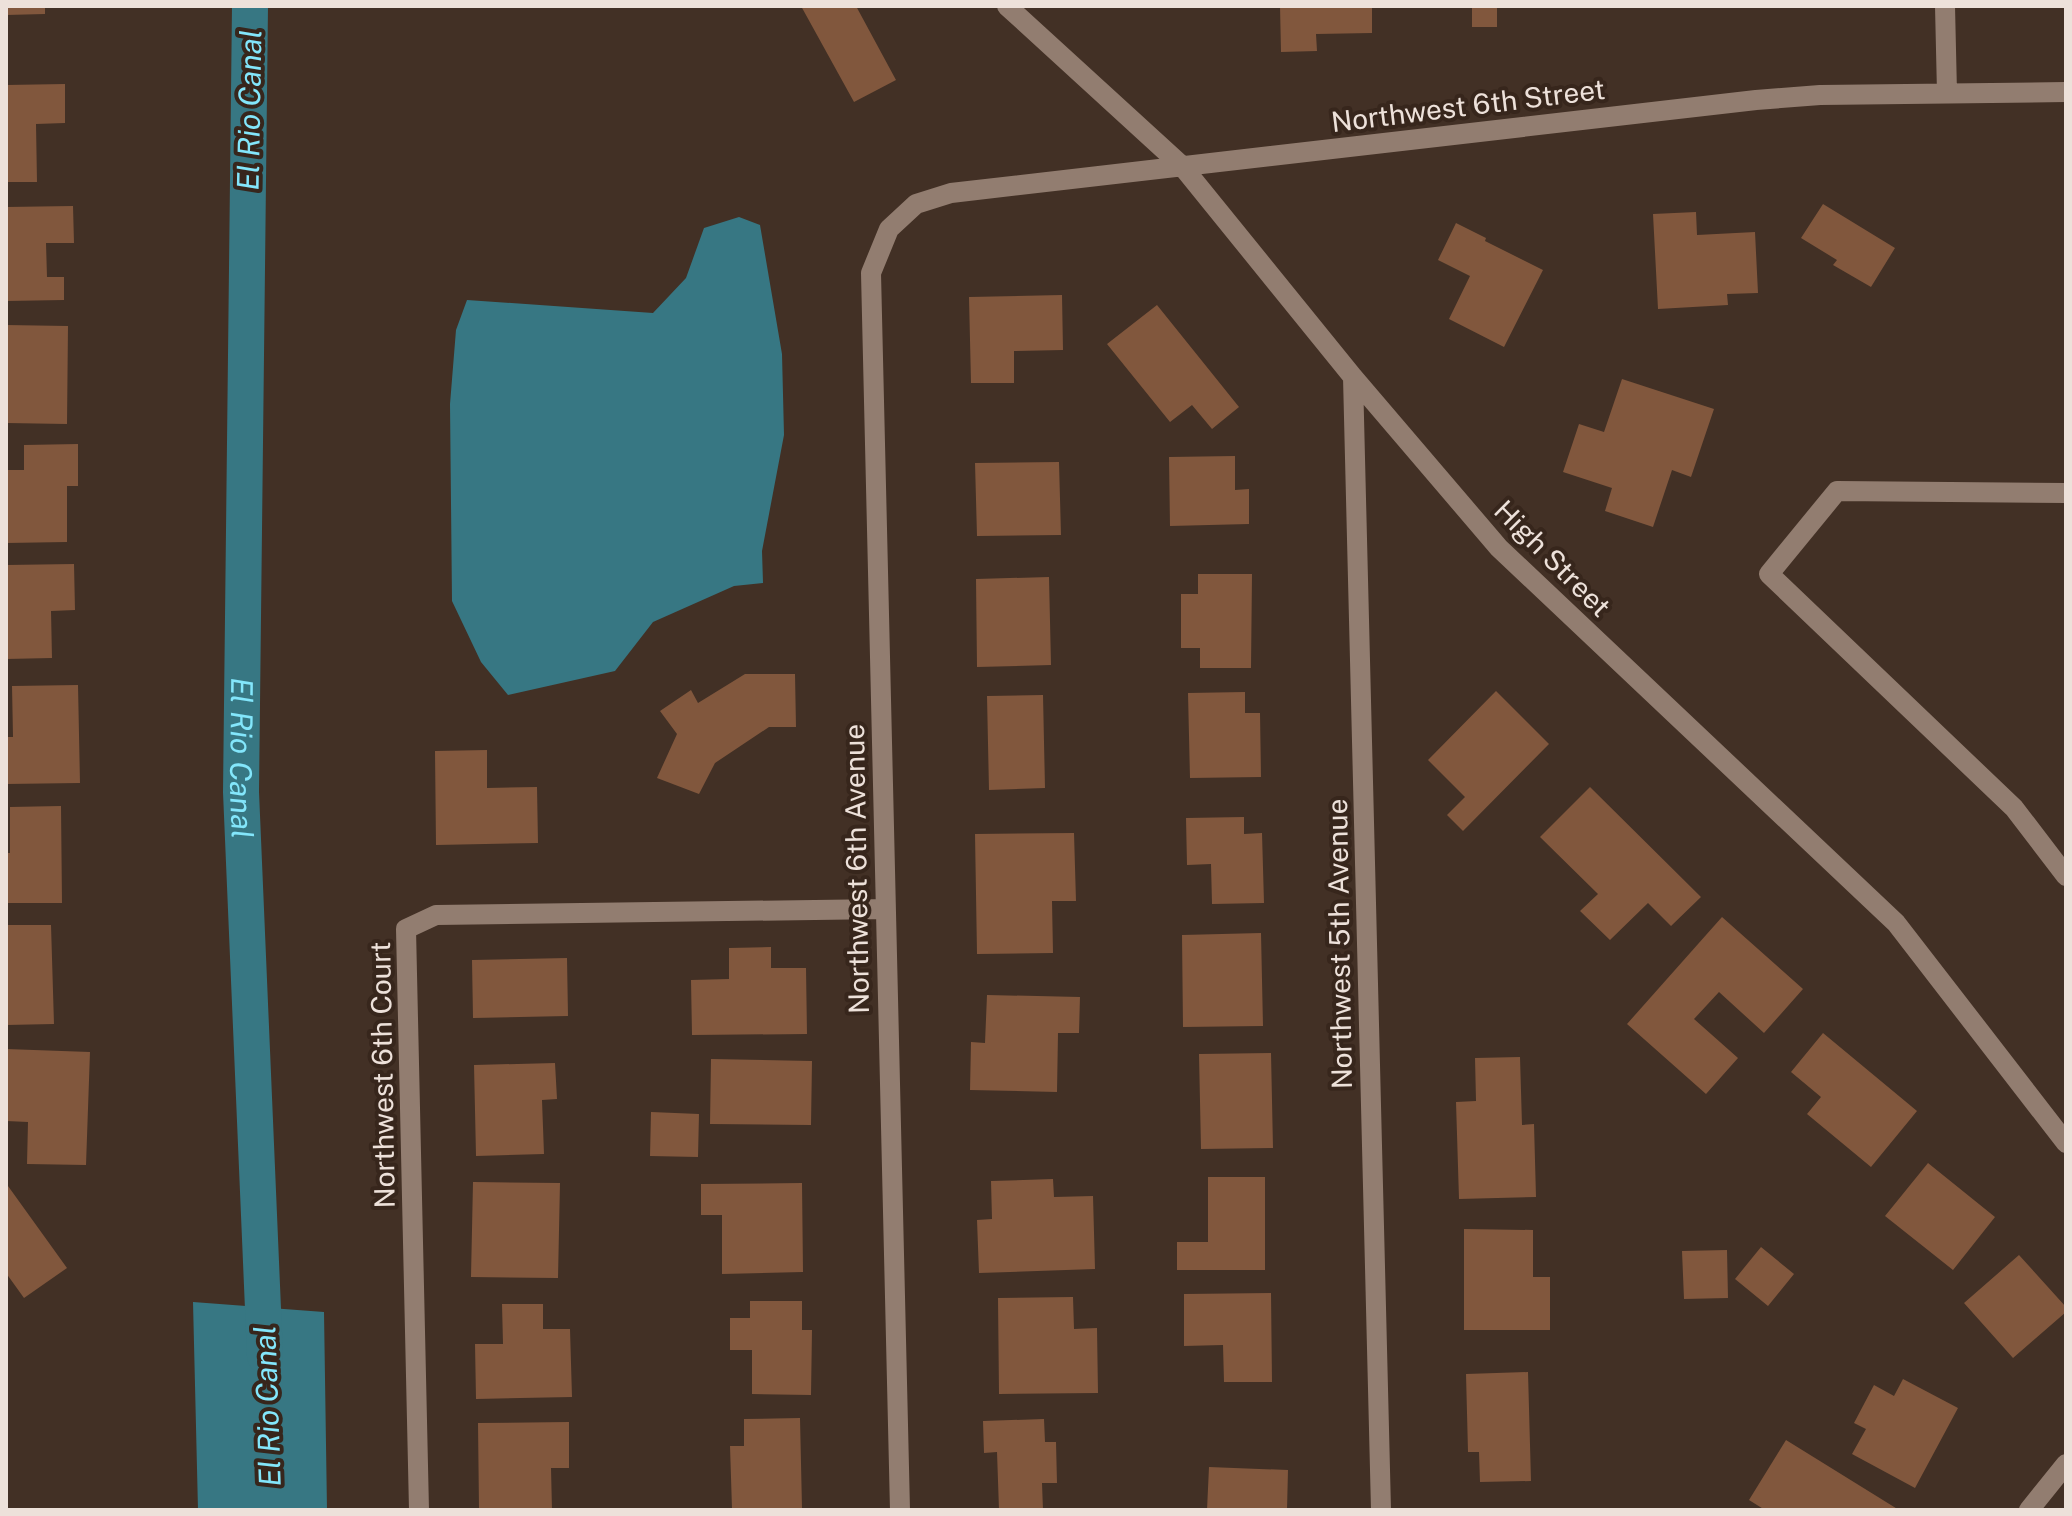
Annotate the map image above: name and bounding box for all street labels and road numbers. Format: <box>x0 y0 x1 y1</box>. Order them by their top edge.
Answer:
street label: Northwest 6th Street <box>1329 72 1607 138</box>
street label: High Street <box>1488 493 1618 623</box>
street label: Northwest 6th Avenue <box>837 724 875 1014</box>
street label: Northwest 5th Avenue <box>1320 798 1358 1090</box>
street label: Northwest 6th Court <box>363 941 401 1209</box>

